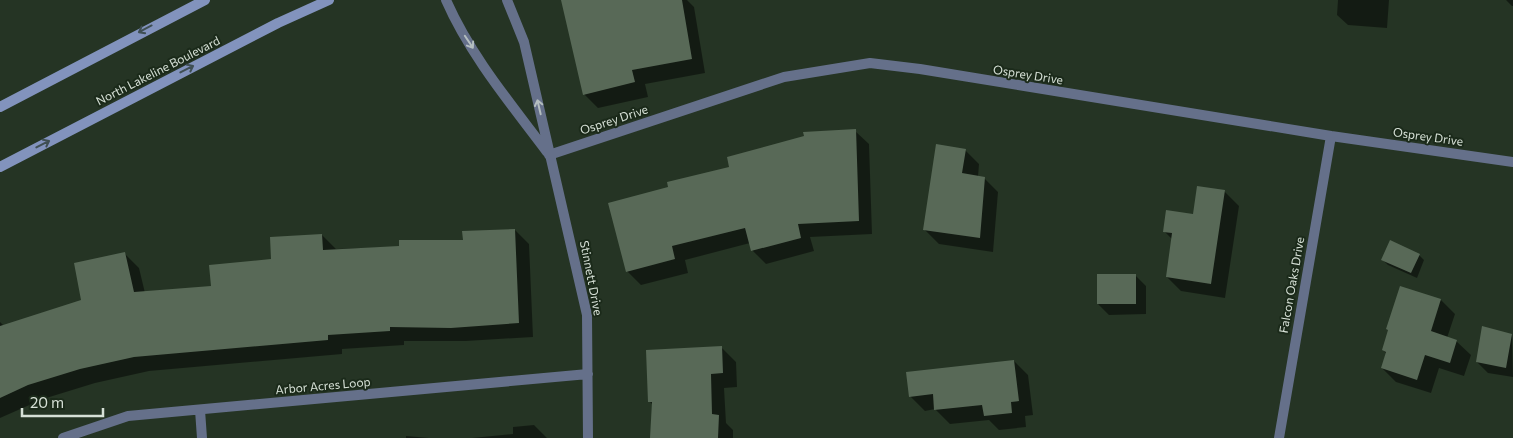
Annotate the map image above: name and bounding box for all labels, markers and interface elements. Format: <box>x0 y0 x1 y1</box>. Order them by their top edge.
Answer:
one-way arrow <box>139 25 153 35</box>
street label: North Lakeline Boulevard <box>93 33 222 107</box>
one-way arrow <box>464 35 474 49</box>
street label: Osprey Drive <box>992 62 1064 86</box>
one-way arrow <box>180 64 195 74</box>
one-way arrow <box>534 99 543 115</box>
street label: Osprey Drive <box>578 101 649 137</box>
street label: Osprey Drive <box>1392 124 1464 148</box>
one-way arrow <box>35 139 50 148</box>
street label: Falcon Oaks Drive <box>1276 236 1306 334</box>
street label: Stinnett Drive <box>578 239 606 316</box>
street label: Arbor Acres Loop <box>275 374 371 396</box>
scale bar <box>22 386 104 418</box>
text: 20 m <box>30 393 64 411</box>

